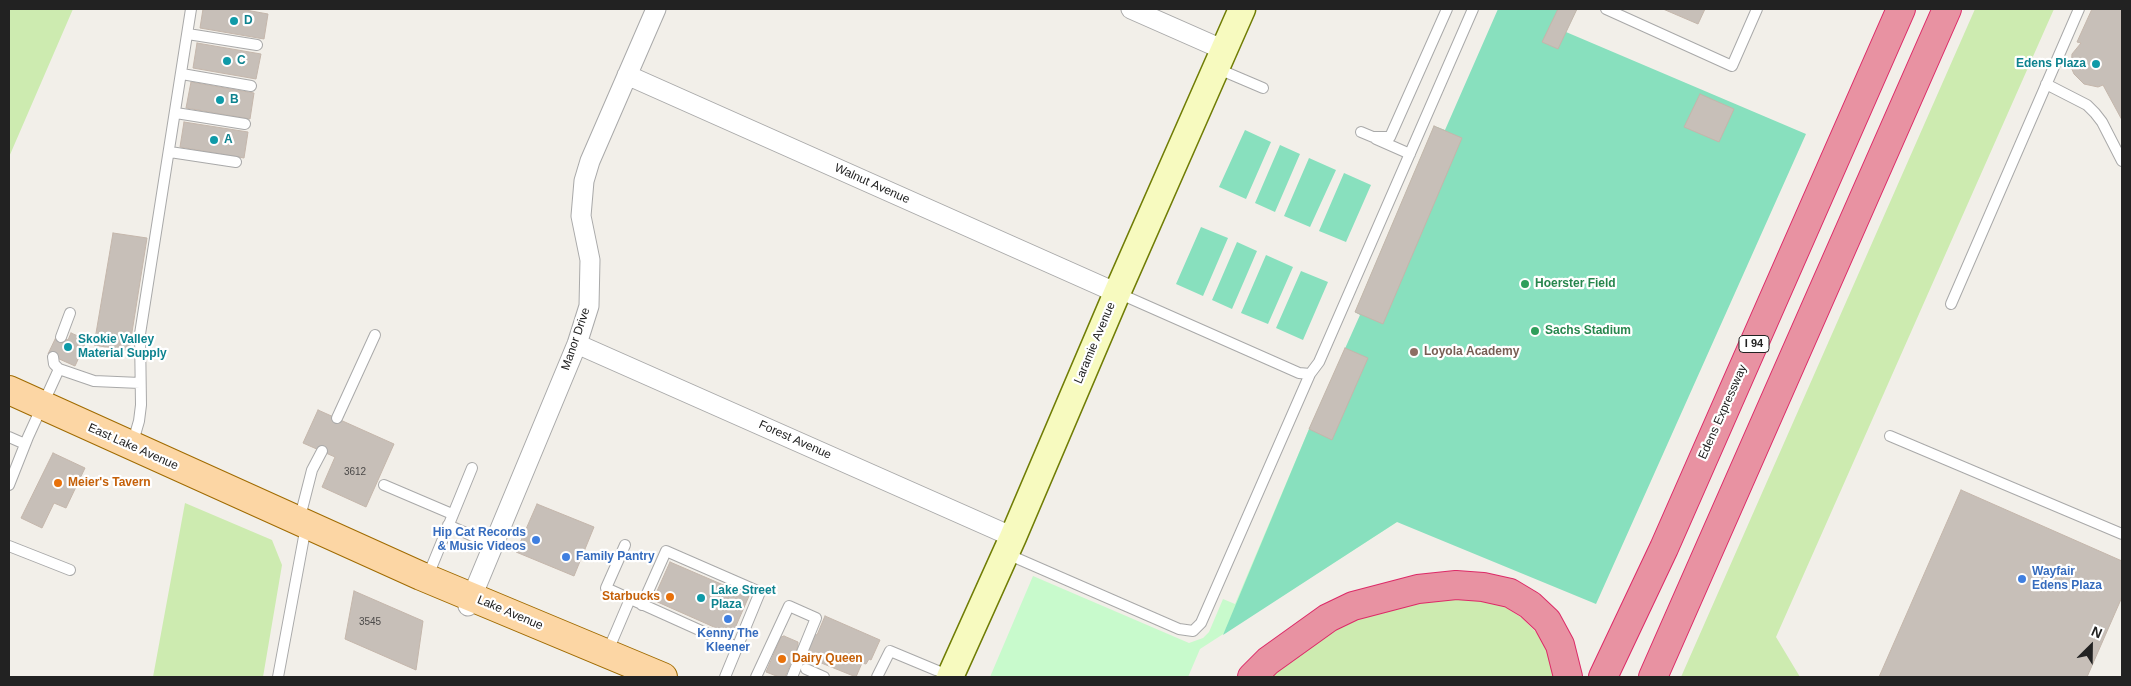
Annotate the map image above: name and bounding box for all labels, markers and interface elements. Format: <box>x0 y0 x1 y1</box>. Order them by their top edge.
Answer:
place label: D <box>244 14 253 28</box>
marker: D <box>228 15 240 27</box>
place label: C <box>237 54 246 68</box>
marker: C <box>221 55 233 67</box>
place label: Edens Plaza <box>2016 57 2086 71</box>
marker: Edens Plaza <box>2090 58 2102 70</box>
place label: B <box>230 93 239 107</box>
marker: B <box>214 94 226 106</box>
place label: A <box>224 133 233 147</box>
marker: A <box>208 134 220 146</box>
street label: Walnut Avenue <box>832 161 912 207</box>
place label: Hoerster Field <box>1535 277 1616 291</box>
marker: Hoerster Field <box>1519 278 1531 290</box>
street label: Laramie Avenue <box>1071 300 1119 386</box>
street label: Manor Drive <box>559 306 593 372</box>
place label: Sachs Stadium <box>1545 324 1631 338</box>
marker: Sachs Stadium <box>1529 325 1541 337</box>
place label: Skokie Valley Material Supply <box>78 333 167 361</box>
road number: I 94 <box>1739 336 1769 352</box>
marker: Skokie Valley Material Supply <box>62 341 74 353</box>
place label: Loyola Academy <box>1424 345 1519 359</box>
marker: Loyola Academy <box>1408 346 1420 358</box>
street label: Edens Expressway <box>1696 362 1750 462</box>
street label: Forest Avenue <box>757 418 833 462</box>
street label: East Lake Avenue <box>86 421 180 473</box>
house number: 3612 <box>344 466 366 478</box>
place label: Meier's Tavern <box>68 476 151 490</box>
marker: Meier's Tavern <box>52 477 64 489</box>
place label: Hip Cat Records & Music Videos <box>433 526 526 554</box>
marker: Hip Cat Records & Music Videos <box>530 534 542 546</box>
place label: Family Pantry <box>576 550 655 564</box>
marker: Family Pantry <box>560 551 572 563</box>
place label: Wayfair Edens Plaza <box>2032 565 2102 593</box>
marker: Wayfair Edens Plaza <box>2016 573 2028 585</box>
place label: Lake Street Plaza <box>711 584 776 612</box>
place label: Starbucks <box>602 590 660 604</box>
marker: Starbucks <box>664 591 676 603</box>
marker: Lake Street Plaza <box>695 592 707 604</box>
street label: Lake Avenue <box>475 593 545 633</box>
marker: Kenny The Kleener <box>722 613 734 625</box>
house number: 3545 <box>359 616 381 628</box>
north arrow <box>2066 621 2116 671</box>
text: N <box>2089 623 2105 642</box>
place label: Kenny The Kleener <box>697 627 759 655</box>
place label: Dairy Queen <box>792 652 863 666</box>
marker: Dairy Queen <box>776 653 788 665</box>

